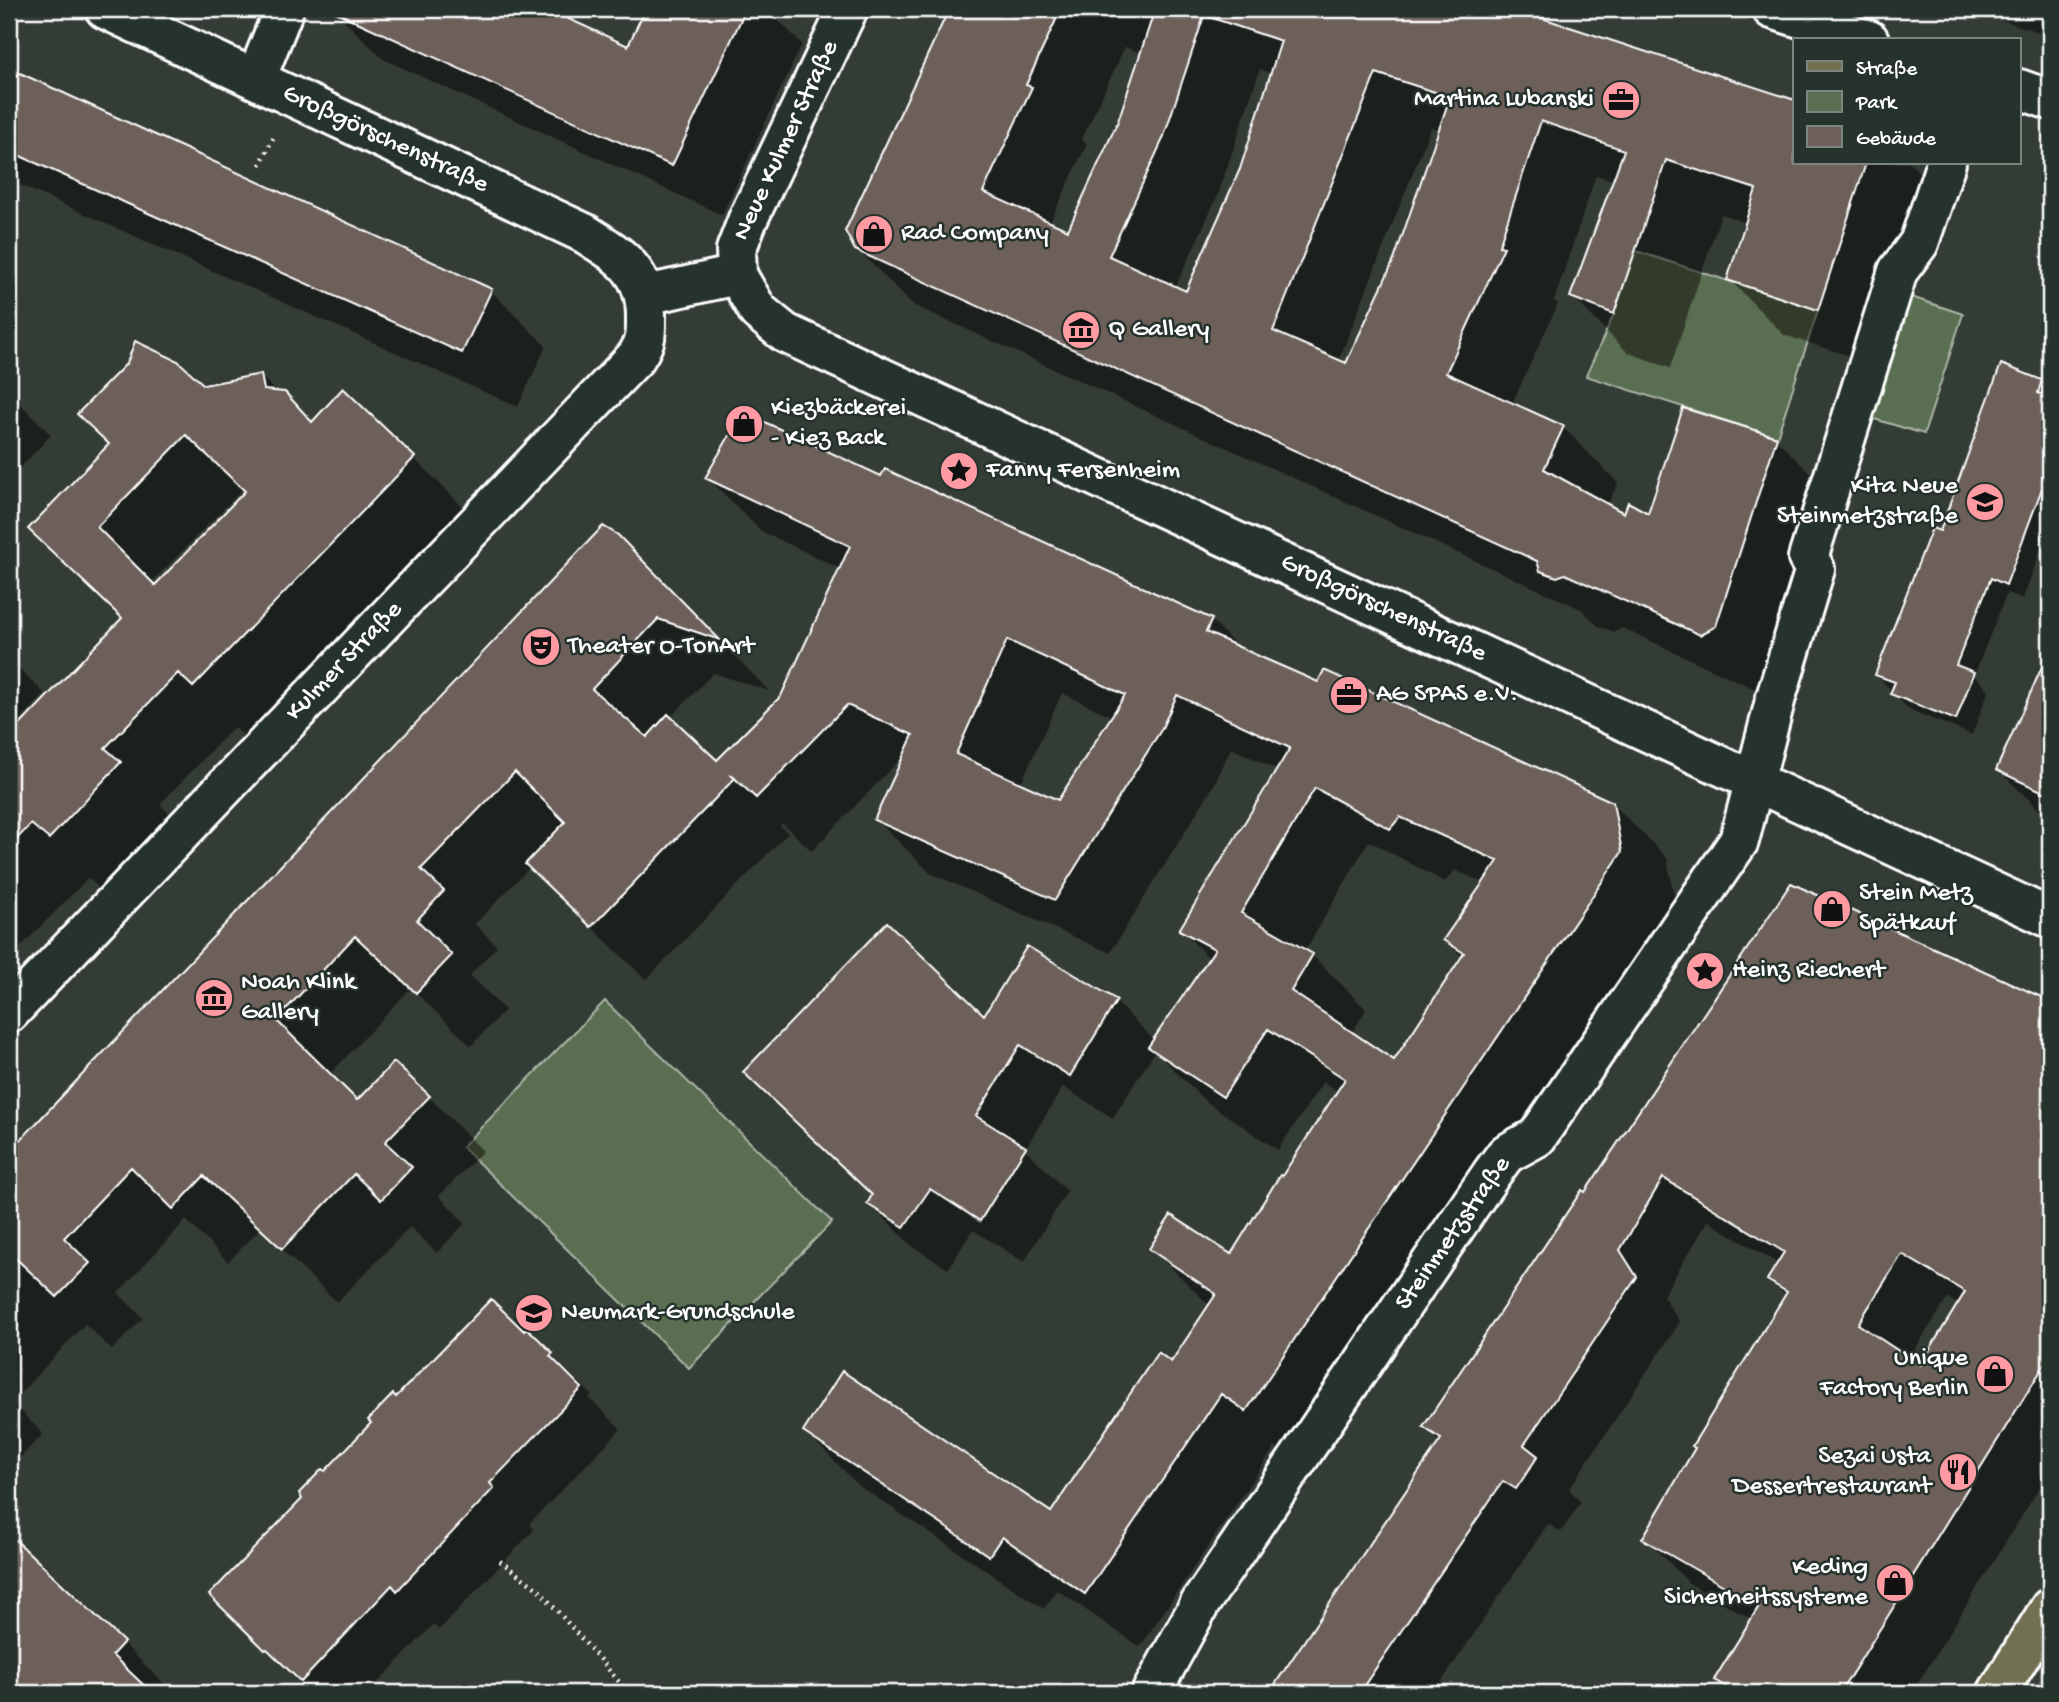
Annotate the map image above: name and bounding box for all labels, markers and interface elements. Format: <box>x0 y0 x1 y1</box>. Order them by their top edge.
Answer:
street label: Neue Kulmer Straße <box>727 36 847 246</box>
legend <box>1793 38 2021 164</box>
text: Straße <box>1856 58 1918 83</box>
street label: Großgörschenstraße <box>277 79 493 202</box>
office icon: Martina Lubanski <box>1600 79 1642 121</box>
place label: Martina Lubanski <box>1414 85 1594 116</box>
text: Park <box>1855 92 1899 117</box>
text: Gebäude <box>1856 128 1937 153</box>
shop icon: Rad Company <box>853 213 895 255</box>
place label: Rad Company <box>901 219 1049 250</box>
museum icon: Q Gallery <box>1060 309 1102 351</box>
place label: Q Gallery <box>1108 315 1210 346</box>
place label: Kiezbäckerei - Kiez Back <box>771 394 906 455</box>
shop icon: Kiezbäckerei - Kiez Back <box>723 403 765 445</box>
place icon: Fanny Fersenheim <box>938 450 980 492</box>
place label: Fanny Fersenheim <box>985 456 1180 487</box>
place label: Kita Neue Steinmetzstraße <box>1777 472 1959 533</box>
school or university icon: Kita Neue Steinmetzstraße <box>1964 481 2006 523</box>
street label: Großgörschenstraße <box>1275 548 1491 671</box>
street label: Kulmer Straße <box>280 595 410 729</box>
theatre icon: Theater O-TonArt <box>520 626 562 668</box>
place label: Theater O-TonArt <box>566 632 756 663</box>
office icon: AG SPAS e.V. <box>1328 674 1370 716</box>
place label: AG SPAS e.V. <box>1376 680 1518 711</box>
place label: Stein Metz Spätkauf <box>1859 879 1974 940</box>
shop icon: Stein Metz Spätkauf <box>1811 888 1853 930</box>
place icon: Heinz Riechert <box>1684 950 1726 992</box>
place label: Heinz Riechert <box>1732 956 1887 987</box>
place label: Noah Klink Gallery <box>241 968 358 1029</box>
museum icon: Noah Klink Gallery <box>193 977 235 1019</box>
street label: Steinmetzstraße <box>1389 1150 1519 1317</box>
school or university icon: Neumark-Grundschule <box>513 1292 555 1334</box>
place label: Neumark-Grundschule <box>561 1298 795 1329</box>
place label: Unique Factory Berlin <box>1819 1344 1969 1405</box>
shop icon: Unique Factory Berlin <box>1974 1353 2016 1395</box>
place label: Sezai Usta Dessertrestaurant <box>1730 1442 1933 1503</box>
restaurant icon: Sezai Usta Dessertrestaurant <box>1937 1451 1979 1493</box>
place label: Keding Sicherheitssysteme <box>1664 1553 1869 1614</box>
shop icon: Keding Sicherheitssysteme <box>1874 1562 1916 1604</box>

